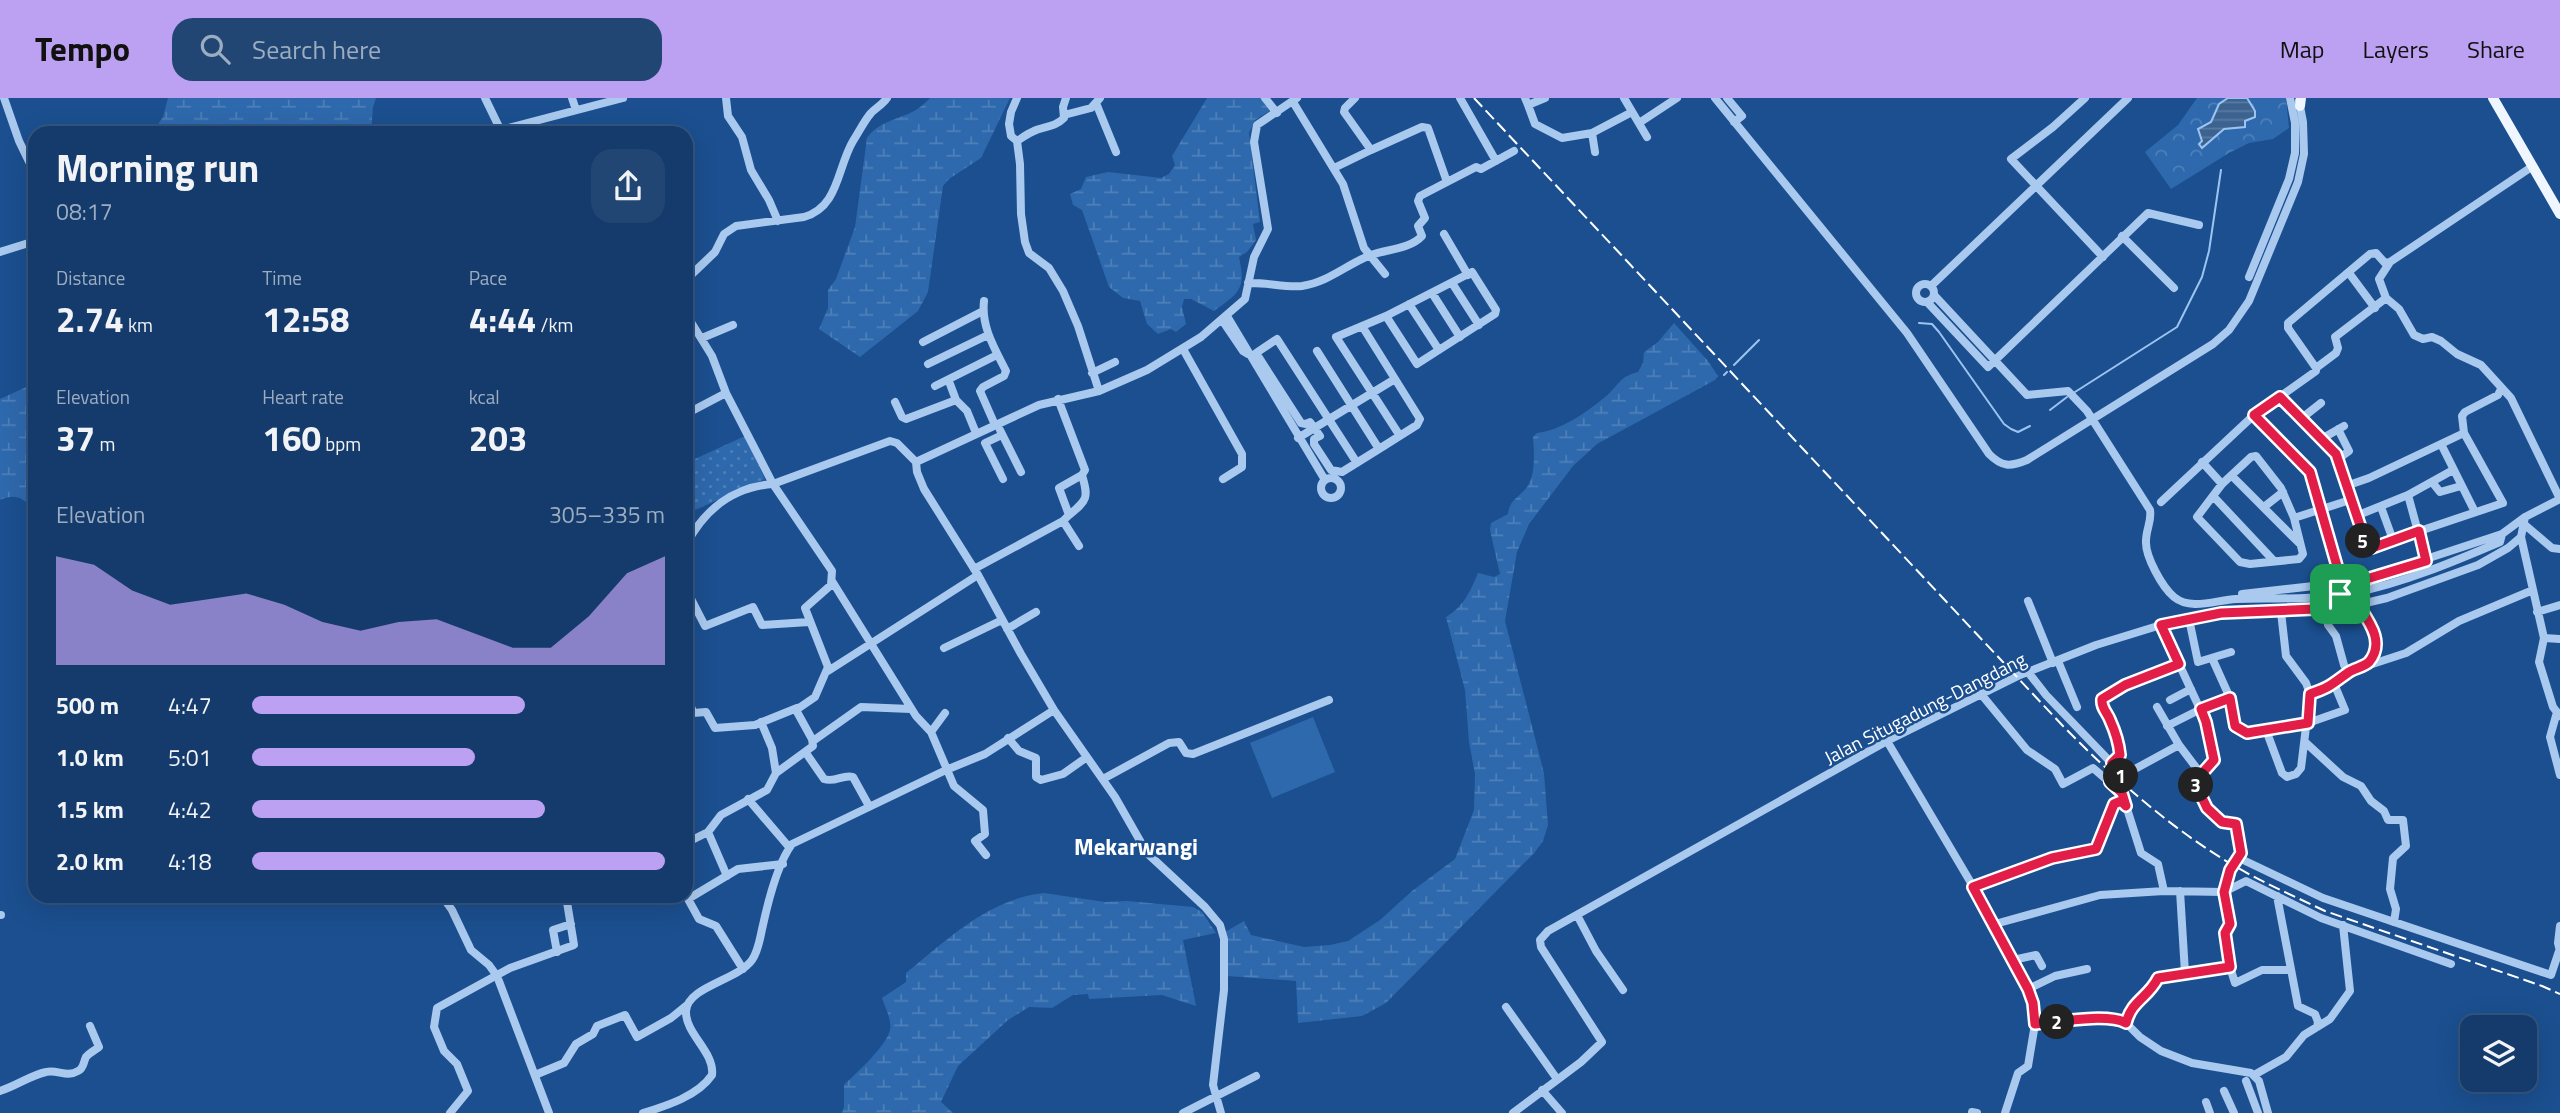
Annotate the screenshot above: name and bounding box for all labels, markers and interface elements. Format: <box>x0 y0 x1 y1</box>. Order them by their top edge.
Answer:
search box <box>172 18 662 81</box>
text: Tempo <box>35 24 130 74</box>
icon: search <box>196 30 234 68</box>
text: Search here <box>252 30 381 69</box>
text: Map <box>2280 31 2325 67</box>
text: Layers <box>2363 31 2429 67</box>
text: Share <box>2467 31 2525 67</box>
text: Morning run <box>56 139 259 197</box>
button: share <box>591 149 665 223</box>
text: 08:17 <box>56 194 113 229</box>
text: Distance <box>56 263 125 292</box>
text: Time <box>262 263 302 292</box>
text: Pace <box>469 263 507 292</box>
text: 2.74 <box>56 292 124 346</box>
text: 12:58 <box>262 292 350 346</box>
text: 4:44 <box>469 292 536 346</box>
text: km <box>124 310 153 339</box>
text: /km <box>536 310 573 339</box>
text: Elevation <box>56 382 130 411</box>
text: Heart rate <box>262 382 344 411</box>
text: kcal <box>469 382 500 411</box>
text: 37 <box>56 411 95 465</box>
text: 160 <box>262 411 321 465</box>
text: 203 <box>469 411 527 465</box>
text: m <box>95 429 115 458</box>
text: bpm <box>321 429 361 458</box>
text: Elevation <box>56 497 145 532</box>
text: 305–335 m <box>549 497 665 532</box>
pin: 5 <box>2346 524 2380 558</box>
text: 5 <box>2357 526 2368 555</box>
pin <box>2310 564 2370 624</box>
icon: arrive <box>2321 575 2359 613</box>
street label: Jalan Situgadung-Dangdang <box>1819 644 2031 771</box>
text: 500 m <box>56 688 119 723</box>
text: 4:47 <box>168 688 212 723</box>
text: 1.0 km <box>56 740 124 775</box>
text: 5:01 <box>168 740 212 775</box>
pin: 1 <box>2104 758 2138 794</box>
text: 1 <box>2115 761 2126 790</box>
pin: 3 <box>2178 768 2214 802</box>
text: 3 <box>2190 770 2201 799</box>
text: 1.5 km <box>56 792 124 827</box>
text: 4:42 <box>168 792 212 827</box>
district label: Mekarwangi <box>1074 829 1198 864</box>
text: 2.0 km <box>56 844 124 879</box>
text: 4:18 <box>168 844 212 879</box>
pin: 2 <box>2039 1004 2074 1040</box>
text: 2 <box>2051 1007 2062 1036</box>
map controls <box>2460 1015 2537 1092</box>
button: layers <box>2460 1015 2537 1092</box>

